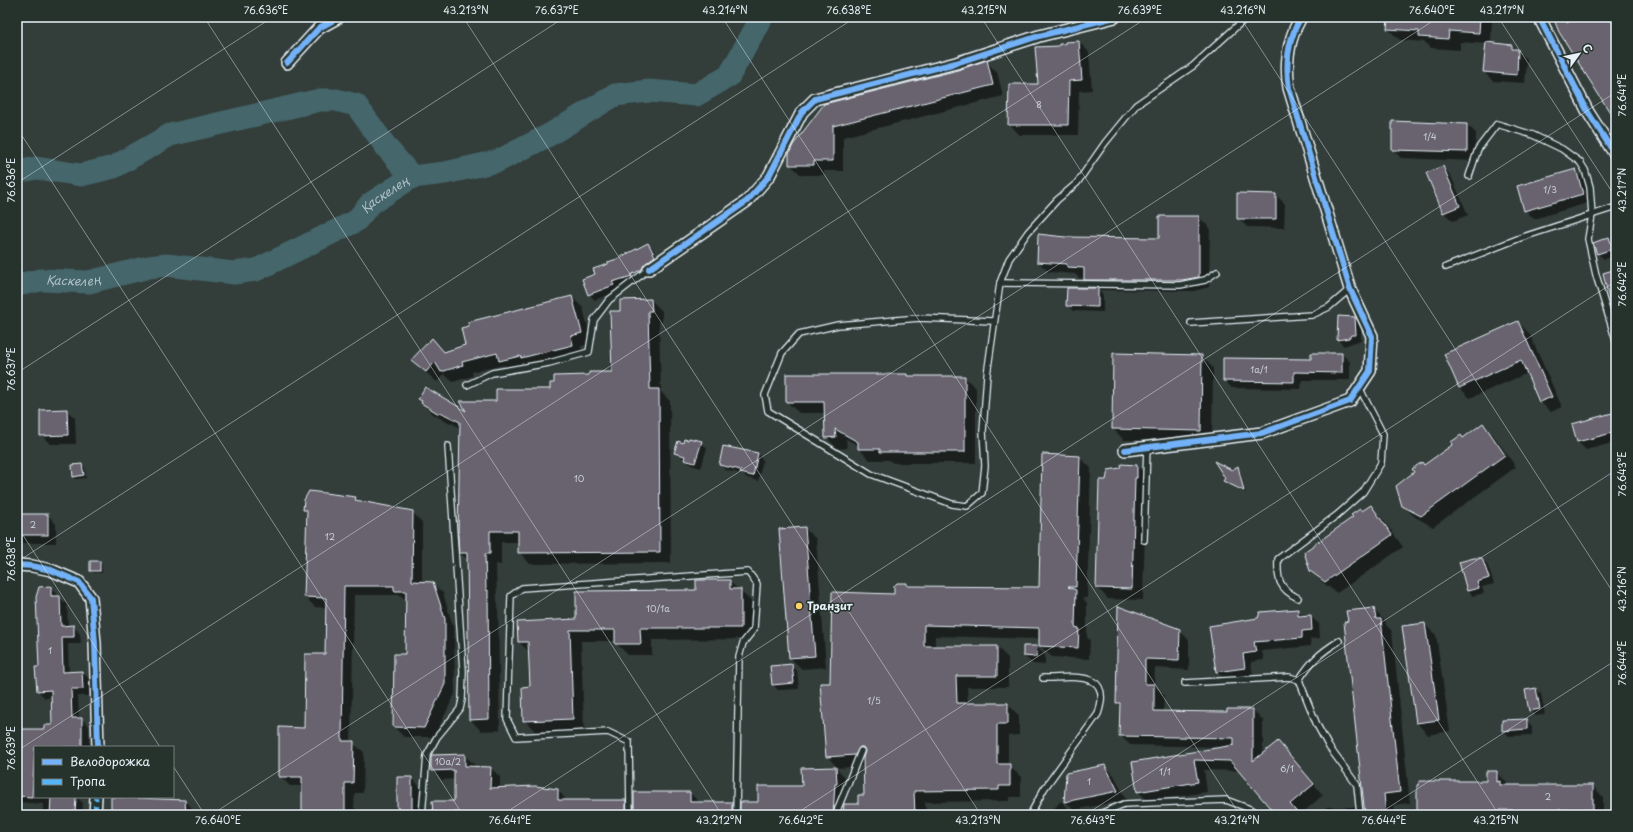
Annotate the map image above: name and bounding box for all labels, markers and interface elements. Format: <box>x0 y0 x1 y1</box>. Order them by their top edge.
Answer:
text: 76.636°E <box>244 2 288 17</box>
text: 43.213°N <box>443 2 489 17</box>
text: 76.637°E <box>535 2 579 17</box>
text: 43.214°N <box>702 2 748 17</box>
text: 76.638°E <box>826 2 872 17</box>
text: 43.215°N <box>961 2 1007 17</box>
text: 76.639°E <box>1118 2 1162 17</box>
text: 43.216°N <box>1220 2 1266 17</box>
text: 76.640°E <box>1409 2 1455 17</box>
text: 43.217°N <box>1480 2 1524 17</box>
north arrow <box>1559 34 1599 74</box>
text: С <box>1578 40 1597 56</box>
text: 76.641°E <box>1614 74 1629 116</box>
house number: 8 <box>1036 97 1042 111</box>
house number: 1/4 <box>1423 129 1437 143</box>
text: 76.636°E <box>3 158 18 202</box>
text: 43.217°N <box>1614 168 1629 212</box>
water label: Қаскелең <box>356 171 413 217</box>
house number: 1/3 <box>1543 182 1557 196</box>
text: 76.642°E <box>1614 261 1629 307</box>
water label: Қаскелең <box>46 269 103 290</box>
text: 76.637°E <box>3 347 18 391</box>
house number: 1а/1 <box>1250 362 1268 376</box>
text: 76.643°E <box>1614 452 1629 496</box>
house number: 10 <box>574 471 585 485</box>
house number: 2 <box>30 517 36 531</box>
house number: 12 <box>325 529 335 543</box>
text: 76.638°E <box>3 536 18 582</box>
text: 43.216°N <box>1614 566 1629 612</box>
place label: Транзит <box>807 597 853 614</box>
house number: 10/1а <box>646 601 670 615</box>
marker: Транзит <box>794 601 804 611</box>
text: 76.644°E <box>1614 640 1629 686</box>
house number: 1 <box>48 643 52 657</box>
house number: 1/5 <box>867 693 881 707</box>
text: 76.639°E <box>3 726 18 770</box>
legend <box>34 746 174 798</box>
text: Велодорожка <box>70 752 150 770</box>
house number: 10а/2 <box>435 754 461 768</box>
house number: 6/1 <box>1280 761 1294 775</box>
house number: 1/1 <box>1159 764 1171 778</box>
text: Тропа <box>70 772 106 790</box>
house number: 1 <box>1087 774 1091 788</box>
house number: 2 <box>1545 789 1551 803</box>
text: 76.640°E <box>195 812 241 827</box>
text: 76.641°E <box>489 812 531 827</box>
text: 43.212°N <box>696 812 742 827</box>
text: 76.642°E <box>778 812 824 827</box>
text: 43.213°N <box>955 812 1001 827</box>
text: 76.643°E <box>1071 812 1115 827</box>
text: 43.214°N <box>1214 812 1260 827</box>
text: 76.644°E <box>1361 812 1407 827</box>
text: 43.215°N <box>1473 812 1519 827</box>

